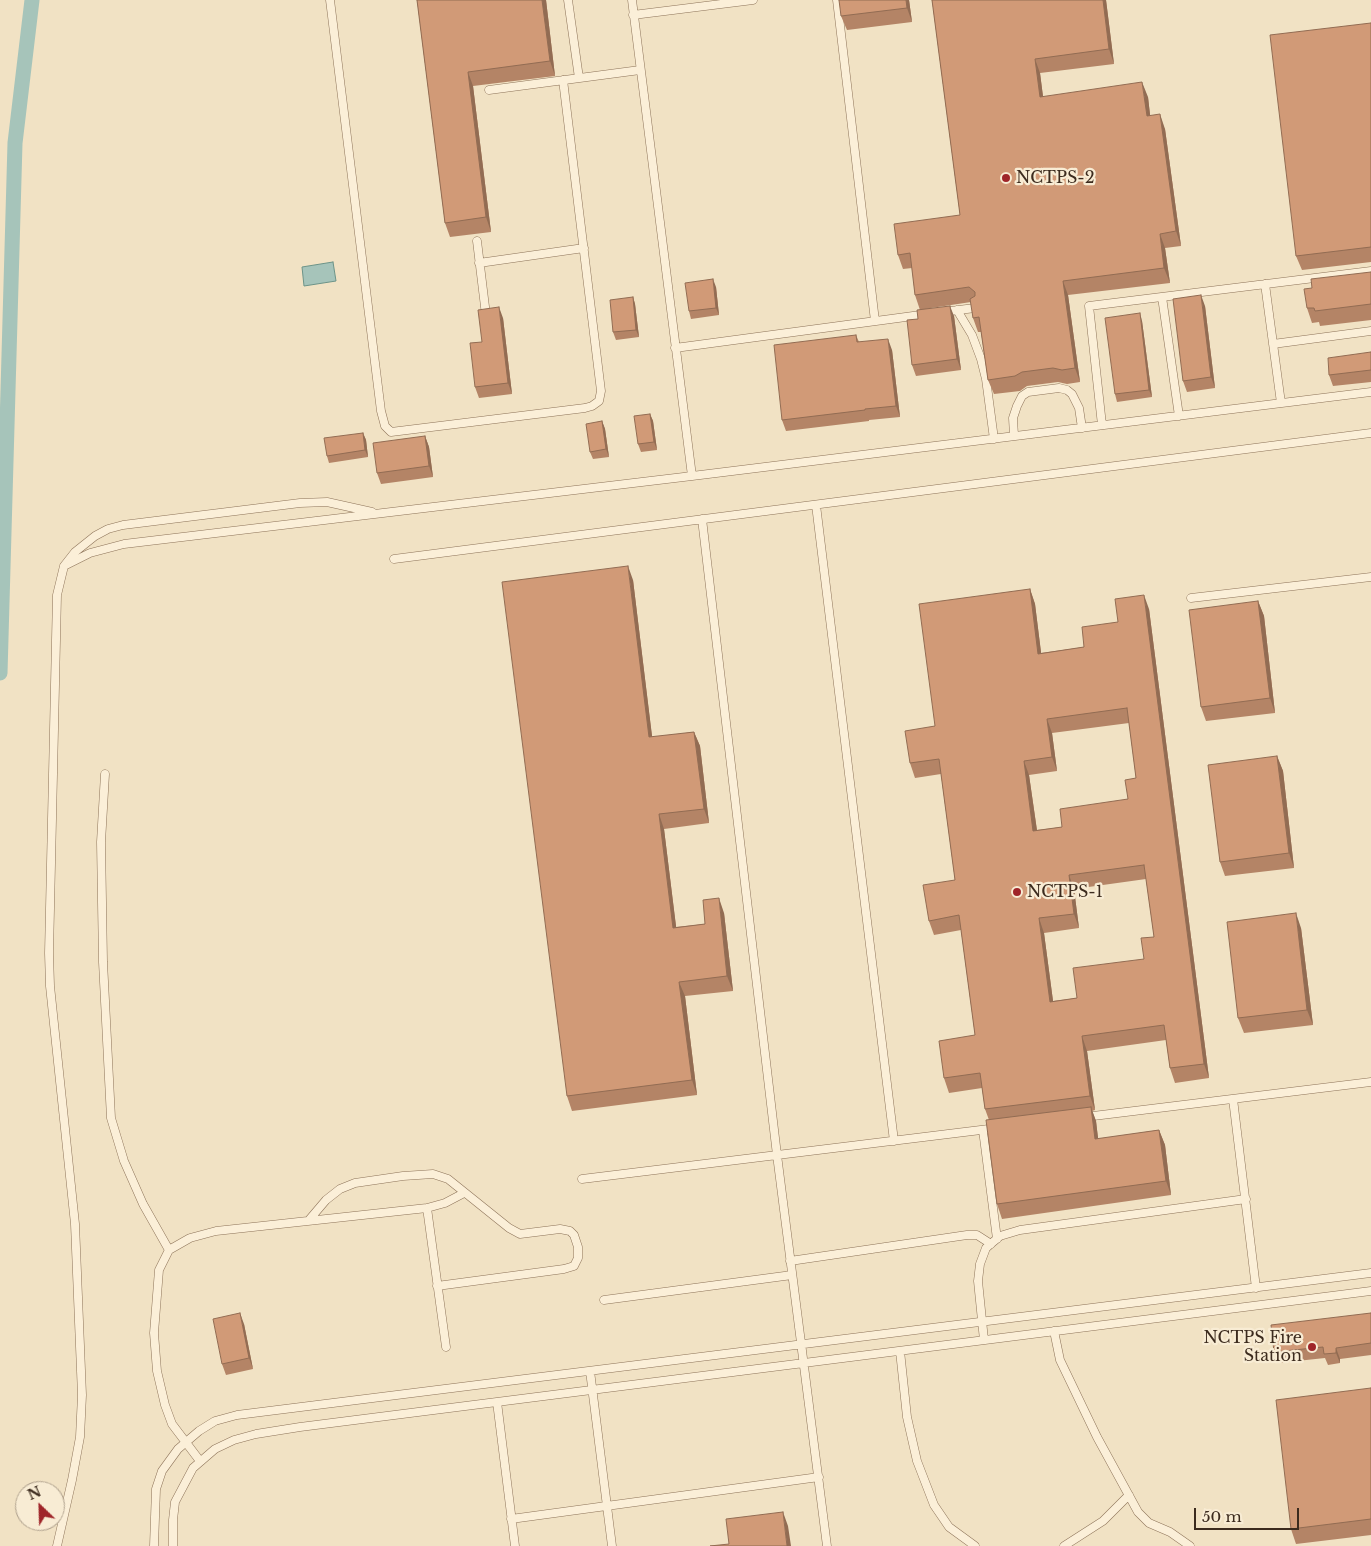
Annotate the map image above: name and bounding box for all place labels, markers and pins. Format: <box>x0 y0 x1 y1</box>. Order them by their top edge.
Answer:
place label: NCTPS-2 <box>1016 168 1094 188</box>
marker: NCTPS-2 <box>1000 172 1012 184</box>
place label: NCTPS-1 <box>1027 882 1103 902</box>
marker: NCTPS-1 <box>1011 886 1023 898</box>
place label: NCTPS Fire Station <box>1203 1328 1302 1366</box>
marker: NCTPS Fire Station <box>1306 1341 1318 1353</box>

